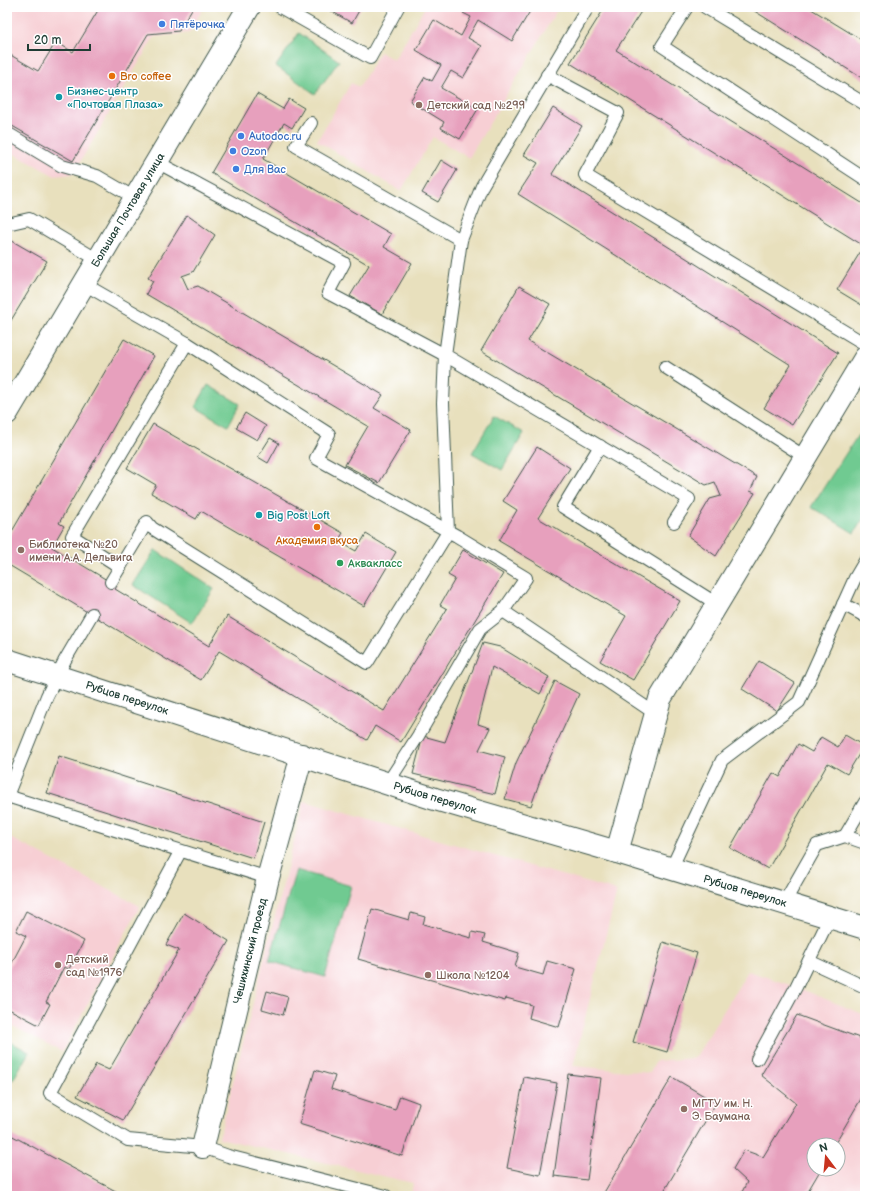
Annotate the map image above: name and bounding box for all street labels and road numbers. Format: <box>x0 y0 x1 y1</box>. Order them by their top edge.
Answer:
street label: Большая Почтовая улица <box>89 150 168 270</box>
street label: Рубцов переулок <box>84 678 170 718</box>
street label: Рубцов переулок <box>392 779 479 817</box>
street label: Рубцов переулок <box>702 872 789 910</box>
street label: Чешихинский проезд <box>231 897 270 1005</box>

